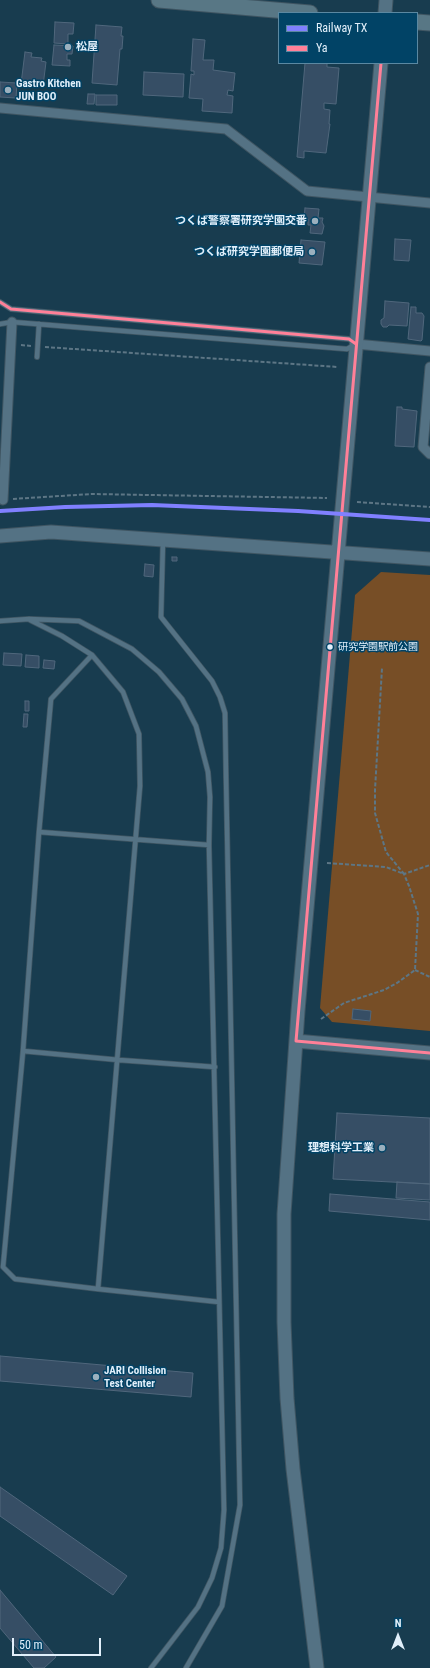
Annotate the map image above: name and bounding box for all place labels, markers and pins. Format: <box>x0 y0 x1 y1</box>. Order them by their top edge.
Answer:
place label: 松屋 <box>76 40 98 54</box>
marker: 松屋 <box>63 42 73 52</box>
place label: Gastro Kitchen JUN BOO <box>16 77 81 103</box>
marker: Gastro Kitchen JUN BOO <box>3 85 13 95</box>
place label: つくば警察署研究学園交番 <box>175 214 307 228</box>
marker: つくば警察署研究学園交番 <box>310 216 320 226</box>
place label: つくば研究学園郵便局 <box>194 245 304 259</box>
marker: つくば研究学園郵便局 <box>307 247 317 257</box>
place label: 研究学園駅前公園 <box>338 641 418 653</box>
marker: 研究学園駅前公園 <box>325 642 335 652</box>
place label: 理想科学工業 <box>308 1141 374 1155</box>
marker: 理想科学工業 <box>377 1143 387 1153</box>
place label: JARI Collision Test Center <box>104 1364 166 1390</box>
marker: JARI Collision Test Center <box>91 1372 101 1382</box>

